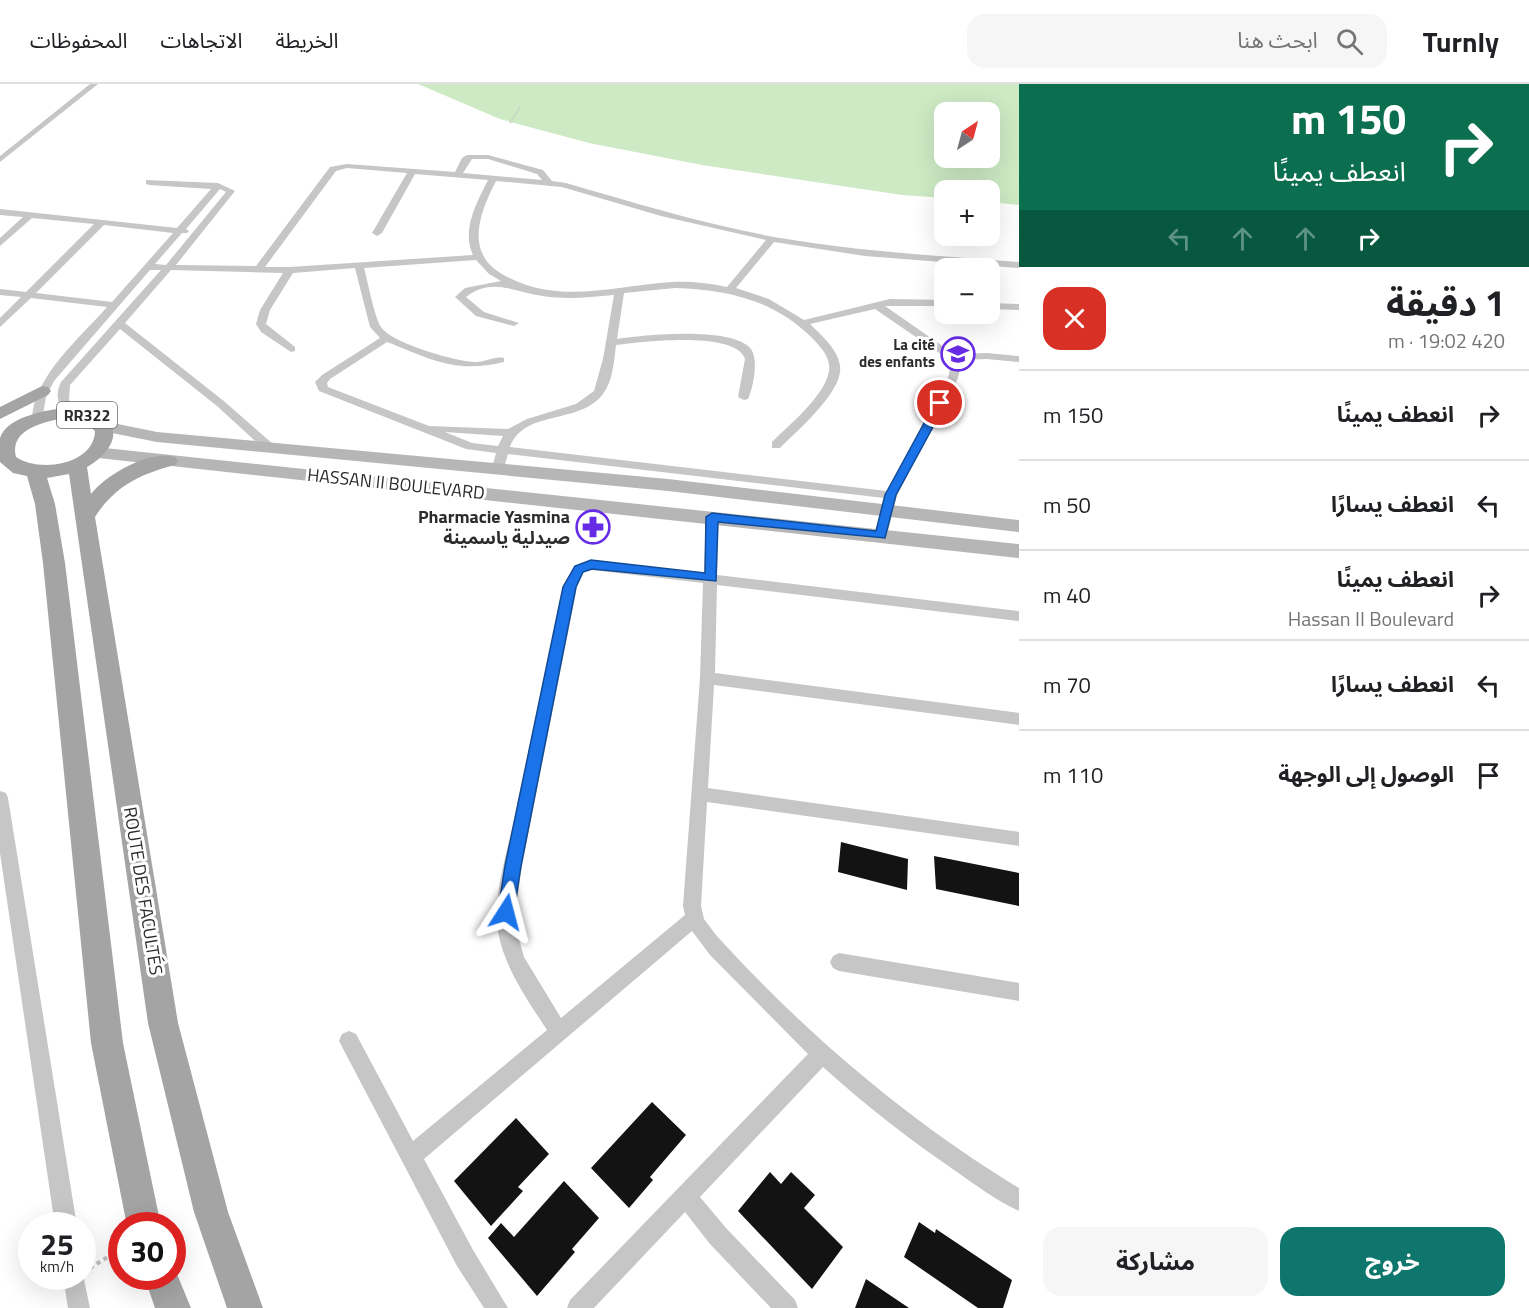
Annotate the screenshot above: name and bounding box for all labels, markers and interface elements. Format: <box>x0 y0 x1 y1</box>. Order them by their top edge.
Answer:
search box <box>967 14 1387 68</box>
text: Turnly <box>1423 20 1499 63</box>
text: ابحث هنا <box>1237 23 1318 57</box>
text: المحفوظات <box>30 24 127 56</box>
text: الاتجاهات <box>160 24 242 56</box>
text: الخريطة <box>275 24 338 56</box>
icon: search <box>1333 25 1366 58</box>
text: 150 m <box>1291 86 1406 150</box>
north arrow <box>934 102 1000 168</box>
map controls <box>934 102 1000 324</box>
icon: right <box>1427 108 1505 186</box>
text: انعطف يمينًا <box>1273 150 1406 191</box>
button: + <box>934 180 1000 246</box>
icon: left <box>1163 222 1196 255</box>
icon: ahead <box>1226 222 1259 255</box>
icon: ahead <box>1289 222 1322 255</box>
icon: right <box>1352 222 1385 255</box>
button: − <box>934 258 1000 324</box>
text: 1 دقيقة <box>1386 275 1505 330</box>
button: close <box>1043 287 1106 350</box>
text: 420 m · 19:02 <box>1388 325 1505 356</box>
place label: La cité des enfants <box>859 333 935 373</box>
school or university icon: La cité des enfants <box>940 336 976 372</box>
pin <box>914 377 965 428</box>
icon: arrive <box>923 386 956 419</box>
text: انعطف يمينًا <box>1337 397 1454 431</box>
text: 150 m <box>1043 398 1103 432</box>
icon: right <box>1472 399 1505 432</box>
road number: RR322 <box>57 402 117 428</box>
street label: HASSAN II BOULEVARD <box>306 461 486 506</box>
text: انعطف يسارًا <box>1331 487 1454 521</box>
text: 50 m <box>1043 488 1091 522</box>
icon: left <box>1472 489 1505 522</box>
place label: Pharmacie Yasmina صيدلية ياسمينة <box>418 503 570 551</box>
pharmacy icon: Pharmacie Yasmina صيدلية ياسمينة <box>575 509 611 545</box>
text: انعطف يمينًا <box>1337 562 1454 596</box>
text: 40 m <box>1043 578 1091 612</box>
icon: right <box>1472 579 1505 612</box>
text: Hassan II Boulevard <box>1288 603 1454 634</box>
text: انعطف يسارًا <box>1331 667 1454 701</box>
text: 70 m <box>1043 668 1091 702</box>
icon: left <box>1472 669 1505 702</box>
text: الوصول إلى الوجهة <box>1278 757 1454 791</box>
text: 110 m <box>1043 758 1103 792</box>
icon: arrive <box>1472 759 1505 792</box>
street label: ROUTE DES FACULTÉS <box>117 805 170 977</box>
position arrow <box>474 880 538 944</box>
speed limit sign: 30 <box>108 1212 186 1290</box>
text: 25 <box>40 1221 74 1267</box>
button: مشاركة <box>1043 1227 1268 1296</box>
button: خروج <box>1280 1227 1505 1296</box>
text: km/h <box>40 1255 74 1278</box>

